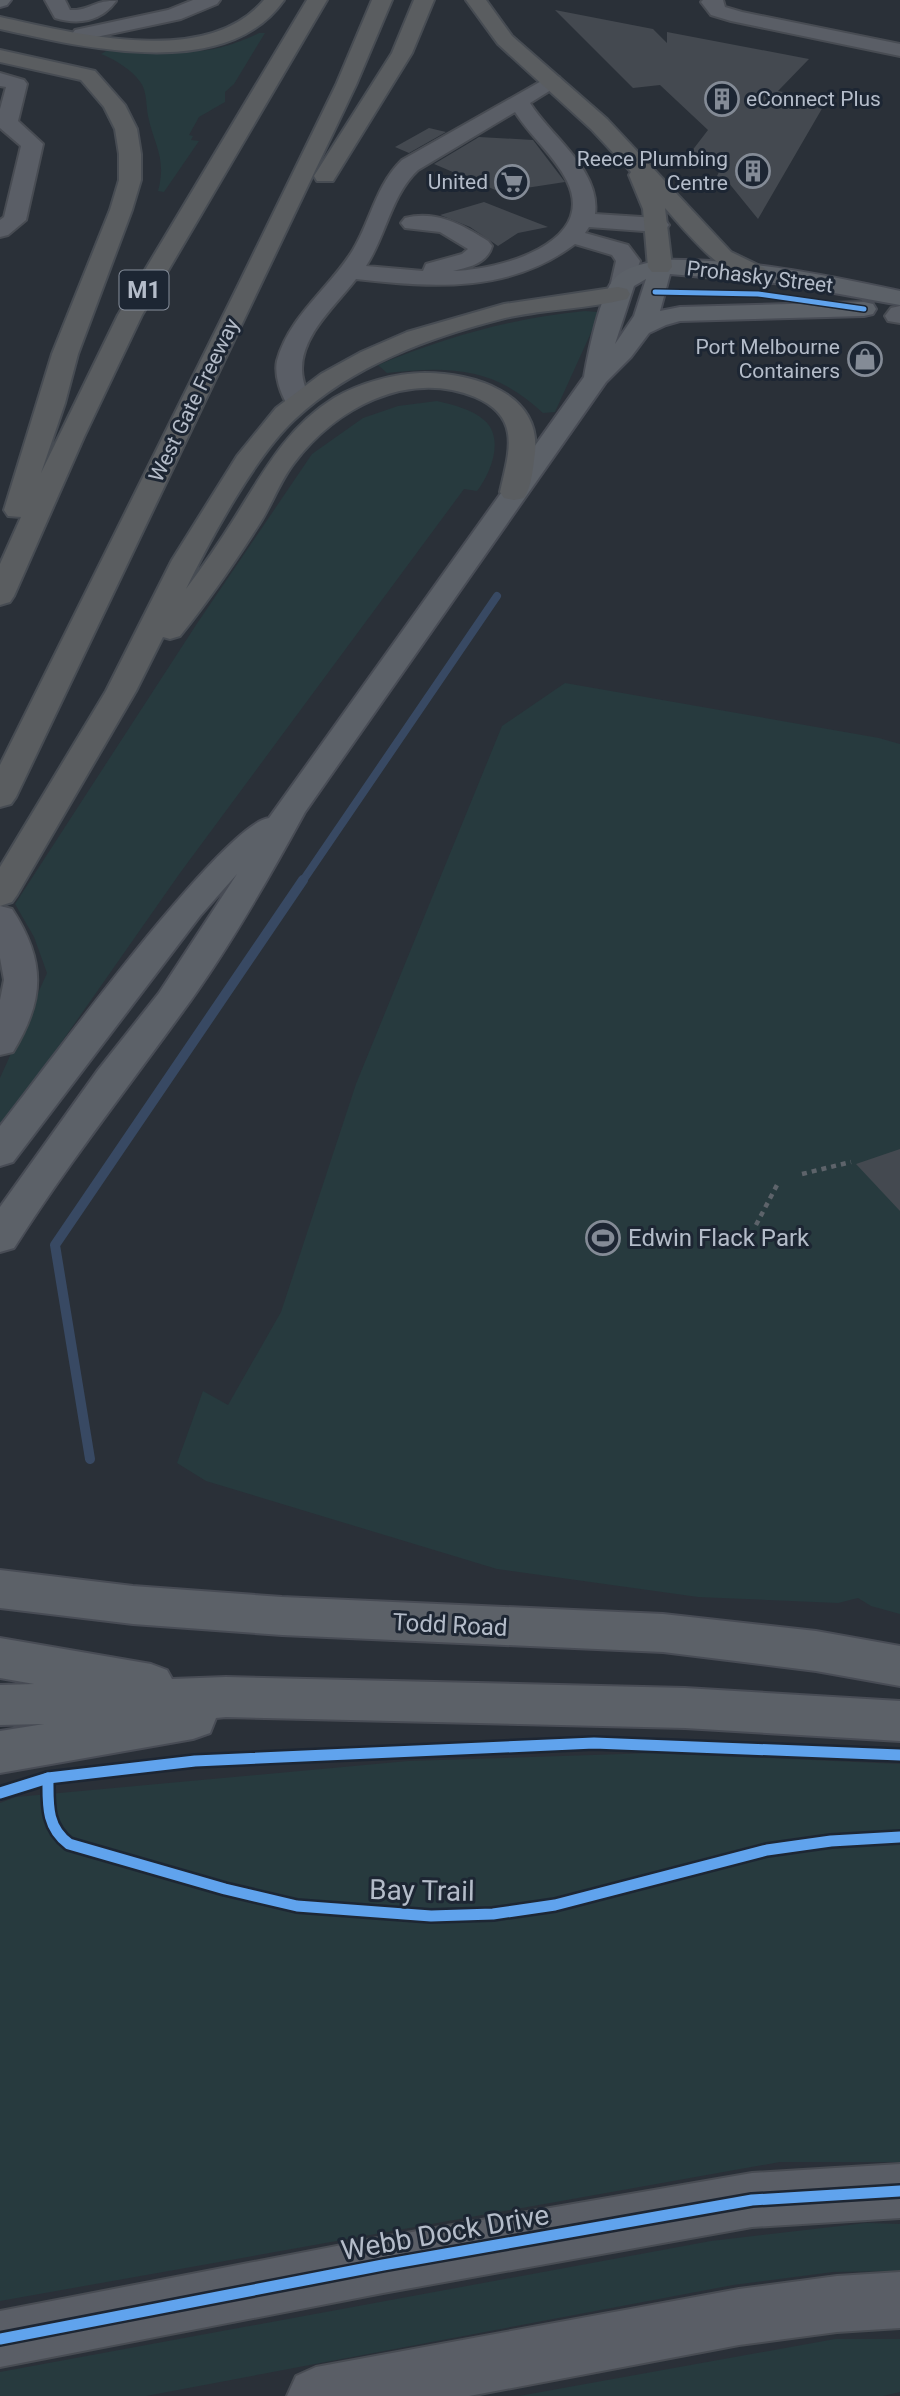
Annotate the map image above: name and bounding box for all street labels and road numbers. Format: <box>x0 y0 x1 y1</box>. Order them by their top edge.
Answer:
street label: Prohasky Street <box>686 256 835 298</box>
road number: M1 <box>120 270 168 310</box>
street label: West Gate Freeway <box>144 314 244 486</box>
street label: Todd Road <box>392 1608 508 1642</box>
street label: Bay Trail <box>369 1873 475 1908</box>
street label: Webb Dock Drive <box>338 2198 552 2267</box>

